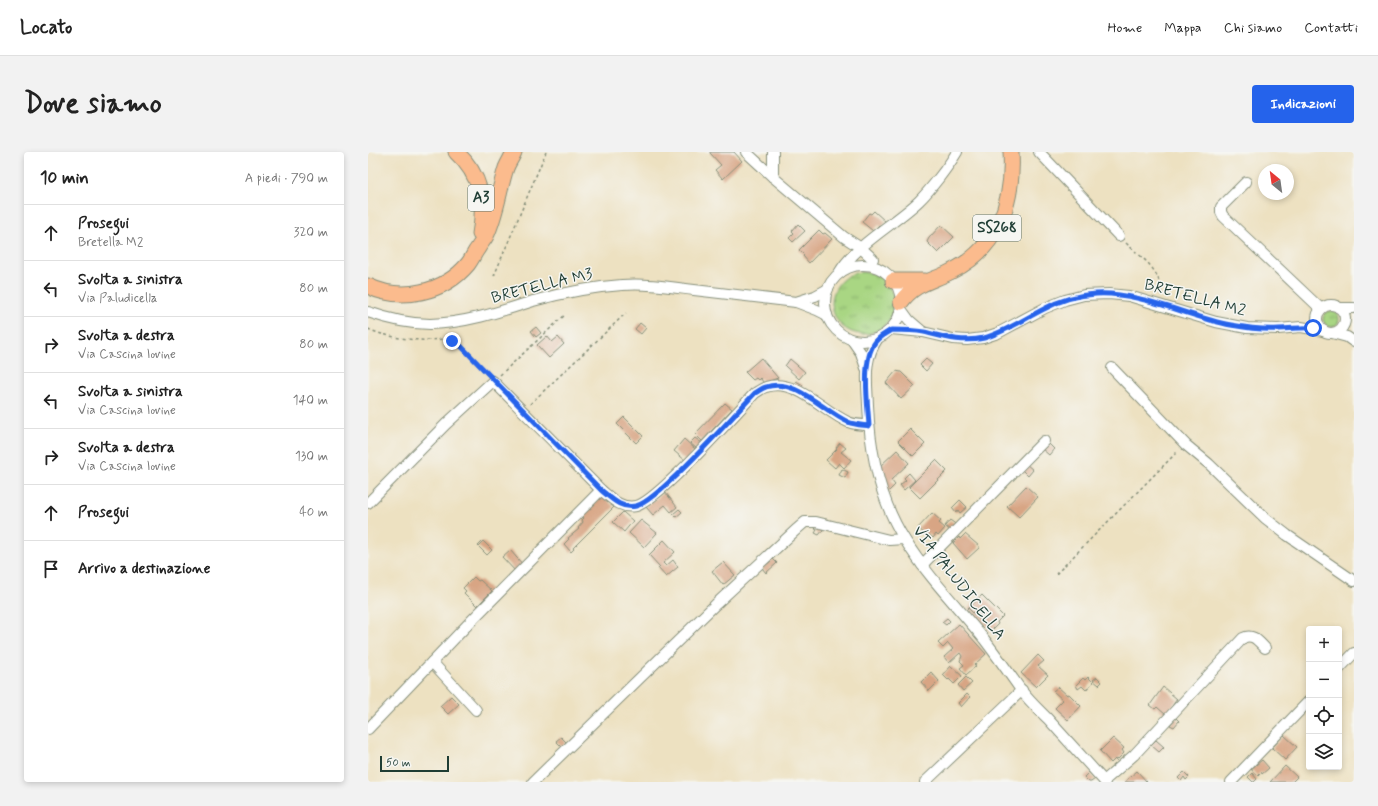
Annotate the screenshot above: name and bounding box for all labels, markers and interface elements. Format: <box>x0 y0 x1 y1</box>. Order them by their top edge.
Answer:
text: Locato <box>20 15 72 40</box>
text: Home <box>1107 19 1142 37</box>
text: Mappa <box>1164 19 1202 37</box>
text: Chi siamo <box>1224 19 1282 37</box>
text: Contatti <box>1304 19 1358 37</box>
button: Indicazioni <box>1252 85 1354 123</box>
text: Dove siamo <box>24 86 162 123</box>
north arrow <box>1258 164 1294 200</box>
text: 10 min <box>40 167 89 189</box>
text: A piedi · 790 m <box>245 170 328 187</box>
road number: A3 <box>468 185 494 211</box>
text: Prosegui <box>78 214 129 234</box>
road number: SS268 <box>973 215 1021 241</box>
icon: ahead <box>40 222 62 244</box>
text: 320 m <box>294 224 328 241</box>
text: Bretella M2 <box>78 234 143 251</box>
street label: BRETELLA M3 <box>489 263 595 309</box>
text: Svolta a sinistra <box>78 270 183 290</box>
street label: BRETELLA M2 <box>1142 274 1248 322</box>
icon: left <box>40 278 62 300</box>
text: 80 m <box>299 280 328 297</box>
text: Via Paludicella <box>78 290 158 307</box>
route start <box>1304 319 1322 337</box>
text: Svolta a destra <box>78 326 175 346</box>
route end <box>443 332 461 350</box>
icon: right <box>40 334 62 356</box>
text: 80 m <box>299 336 328 353</box>
text: Via Cascina Iovine <box>78 346 176 363</box>
text: Svolta a sinistra <box>78 382 183 402</box>
icon: left <box>40 390 62 412</box>
text: 140 m <box>293 392 328 409</box>
text: Via Cascina Iovine <box>78 402 176 419</box>
text: Svolta a destra <box>78 438 175 458</box>
icon: right <box>40 446 62 468</box>
text: 130 m <box>295 448 328 465</box>
text: Via Cascina Iovine <box>78 458 176 475</box>
icon: ahead <box>40 502 62 524</box>
text: Prosegui <box>78 503 129 523</box>
text: 40 m <box>299 504 328 521</box>
street label: VIA PALUDICELLA <box>908 521 1010 645</box>
icon: arrive <box>40 558 62 580</box>
text: Arrivo a destinazione <box>78 559 211 579</box>
map controls <box>1306 626 1342 770</box>
button: + <box>1306 626 1342 662</box>
button: − <box>1306 662 1342 698</box>
button: locate <box>1306 698 1342 734</box>
button: layers <box>1306 734 1342 770</box>
scale bar <box>380 754 449 773</box>
text: 50 m <box>386 756 411 770</box>

